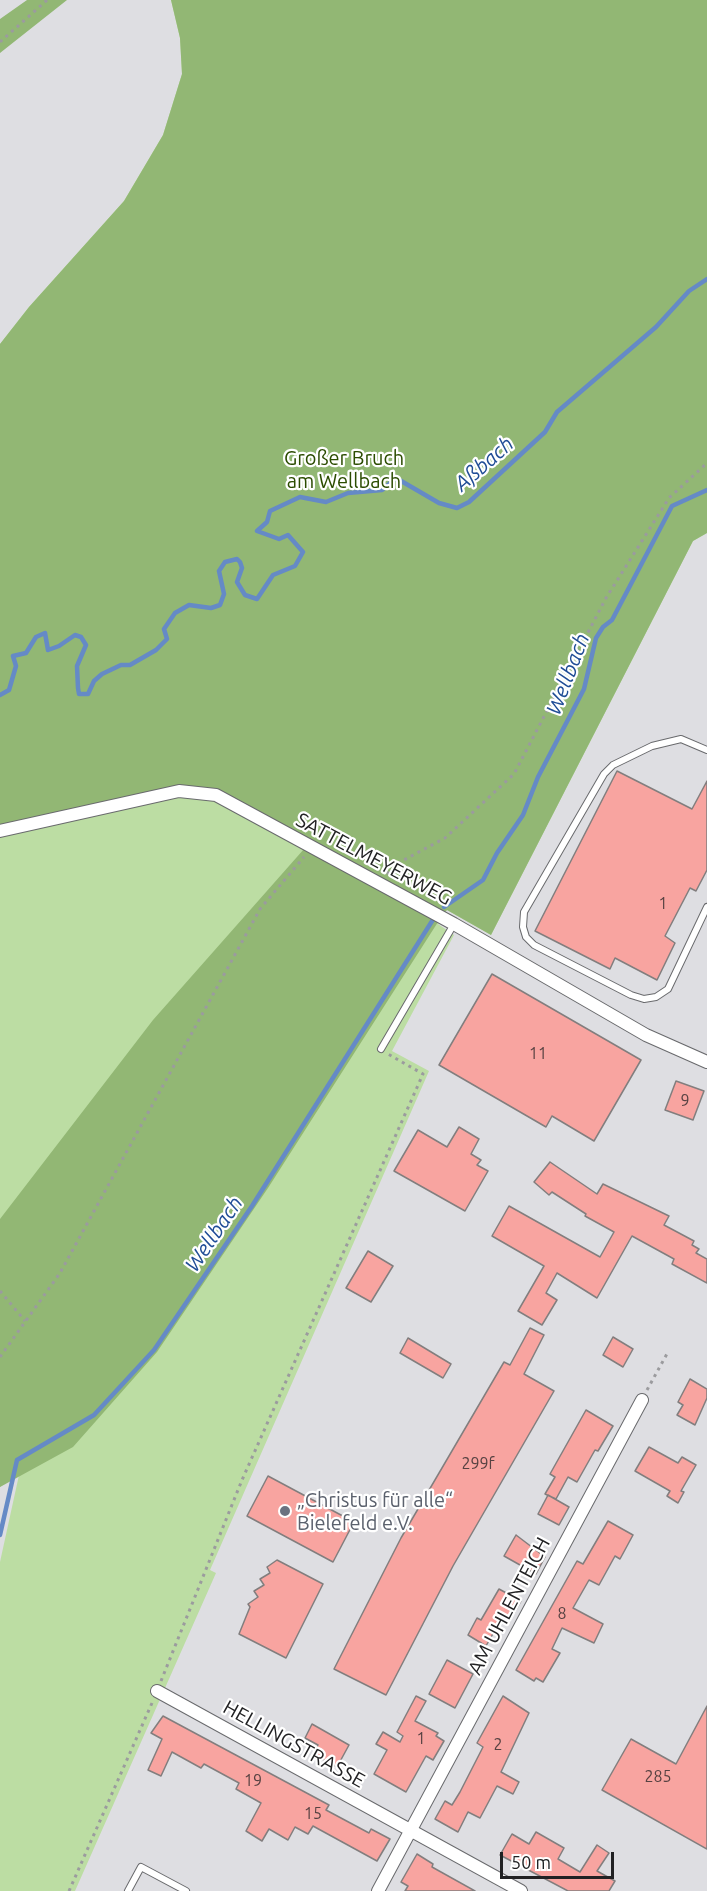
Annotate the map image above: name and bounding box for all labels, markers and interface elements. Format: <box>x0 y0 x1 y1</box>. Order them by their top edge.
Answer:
water label: Aßbach <box>449 431 519 497</box>
park label: Großer Bruch am Wellbach <box>284 446 404 493</box>
water label: Wellbach <box>541 630 595 718</box>
street label: SATTELMEYERWEG <box>292 808 456 910</box>
house number: 1 <box>658 894 668 914</box>
house number: 11 <box>529 1044 547 1064</box>
house number: 9 <box>680 1091 690 1111</box>
water label: Wellbach <box>180 1192 248 1276</box>
house number: 299f <box>461 1454 495 1474</box>
place label: „Christus für alle“ Bielefeld e.V. <box>297 1488 453 1535</box>
marker: „Christus für alle“ Bielefeld e.V. <box>278 1504 292 1518</box>
street label: AM UHLENTEICH <box>463 1533 555 1679</box>
house number: 8 <box>557 1604 567 1624</box>
street label: HELLINGSTRASSE <box>219 1695 369 1793</box>
house number: 1 <box>416 1729 426 1749</box>
house number: 2 <box>493 1735 503 1755</box>
house number: 285 <box>644 1767 672 1787</box>
house number: 19 <box>244 1771 262 1791</box>
house number: 15 <box>304 1804 322 1824</box>
scale bar <box>503 1840 617 1878</box>
text: 50 m <box>511 1852 551 1872</box>

